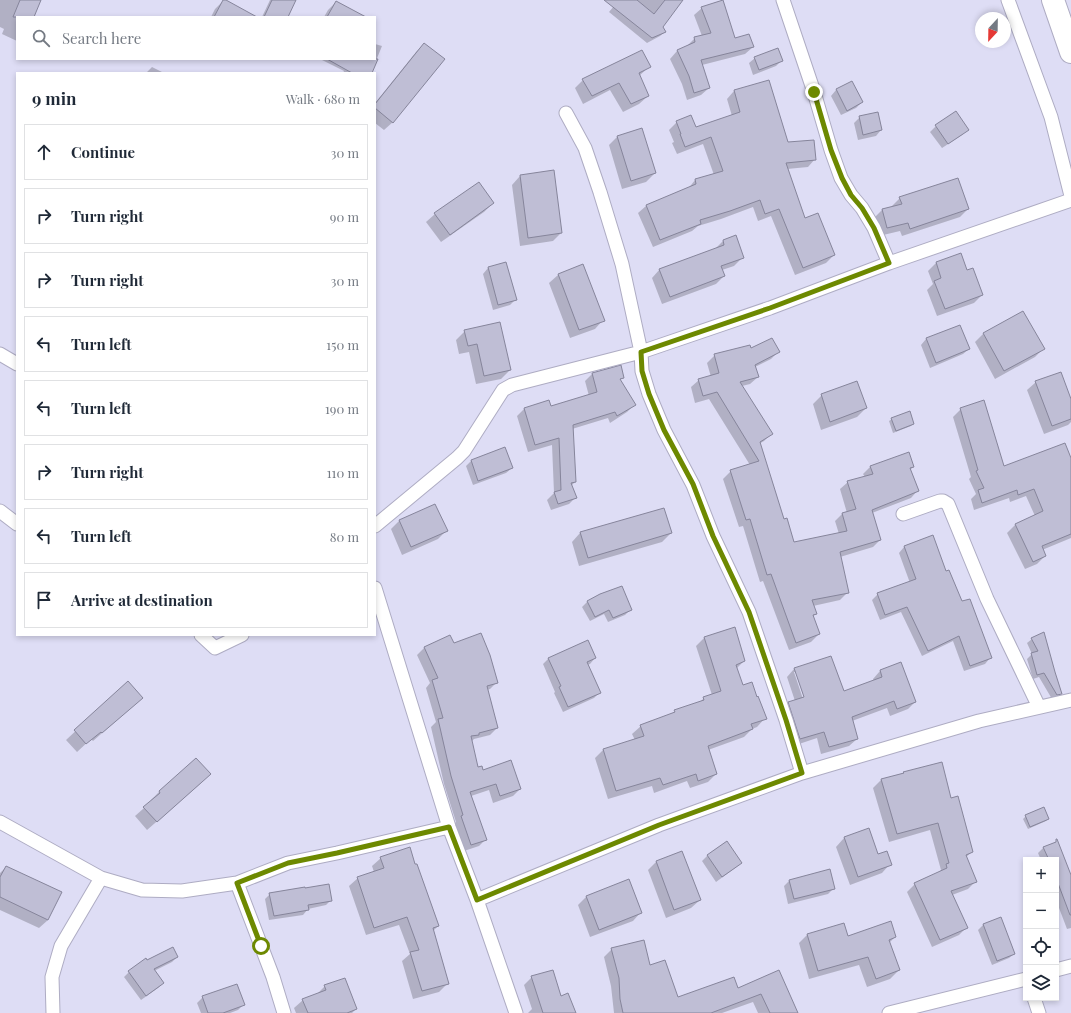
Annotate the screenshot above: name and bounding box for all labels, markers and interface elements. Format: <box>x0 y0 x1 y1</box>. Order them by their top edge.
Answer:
north arrow <box>975 12 1011 48</box>
search box <box>16 16 376 60</box>
icon: search <box>30 27 52 49</box>
text: Search here <box>62 28 141 48</box>
route end <box>805 83 823 101</box>
text: 9 min <box>32 87 77 109</box>
text: Walk · 680 m <box>286 90 360 107</box>
icon: ahead <box>33 141 55 163</box>
text: Continue <box>71 142 135 162</box>
text: 30 m <box>331 144 359 161</box>
icon: right <box>33 205 55 227</box>
text: Turn right <box>71 206 144 226</box>
text: 90 m <box>330 208 359 225</box>
icon: right <box>33 269 55 291</box>
text: Turn right <box>71 270 144 290</box>
text: 30 m <box>331 272 359 289</box>
icon: left <box>33 333 55 355</box>
text: Turn left <box>71 334 132 354</box>
text: 150 m <box>326 336 359 353</box>
icon: left <box>33 397 55 419</box>
text: Turn left <box>71 398 132 418</box>
text: 190 m <box>325 400 359 417</box>
icon: right <box>33 461 55 483</box>
text: Turn right <box>71 462 144 482</box>
text: 110 m <box>327 464 359 481</box>
icon: left <box>33 525 55 547</box>
text: Turn left <box>71 526 132 546</box>
text: 80 m <box>330 528 359 545</box>
icon: arrive <box>33 589 55 611</box>
text: Arrive at destination <box>71 590 213 610</box>
map controls <box>1023 857 1059 1001</box>
button: + <box>1023 857 1059 893</box>
button: − <box>1023 893 1059 929</box>
button: locate <box>1023 929 1059 965</box>
route start <box>252 937 270 955</box>
button: layers <box>1023 965 1059 1001</box>

